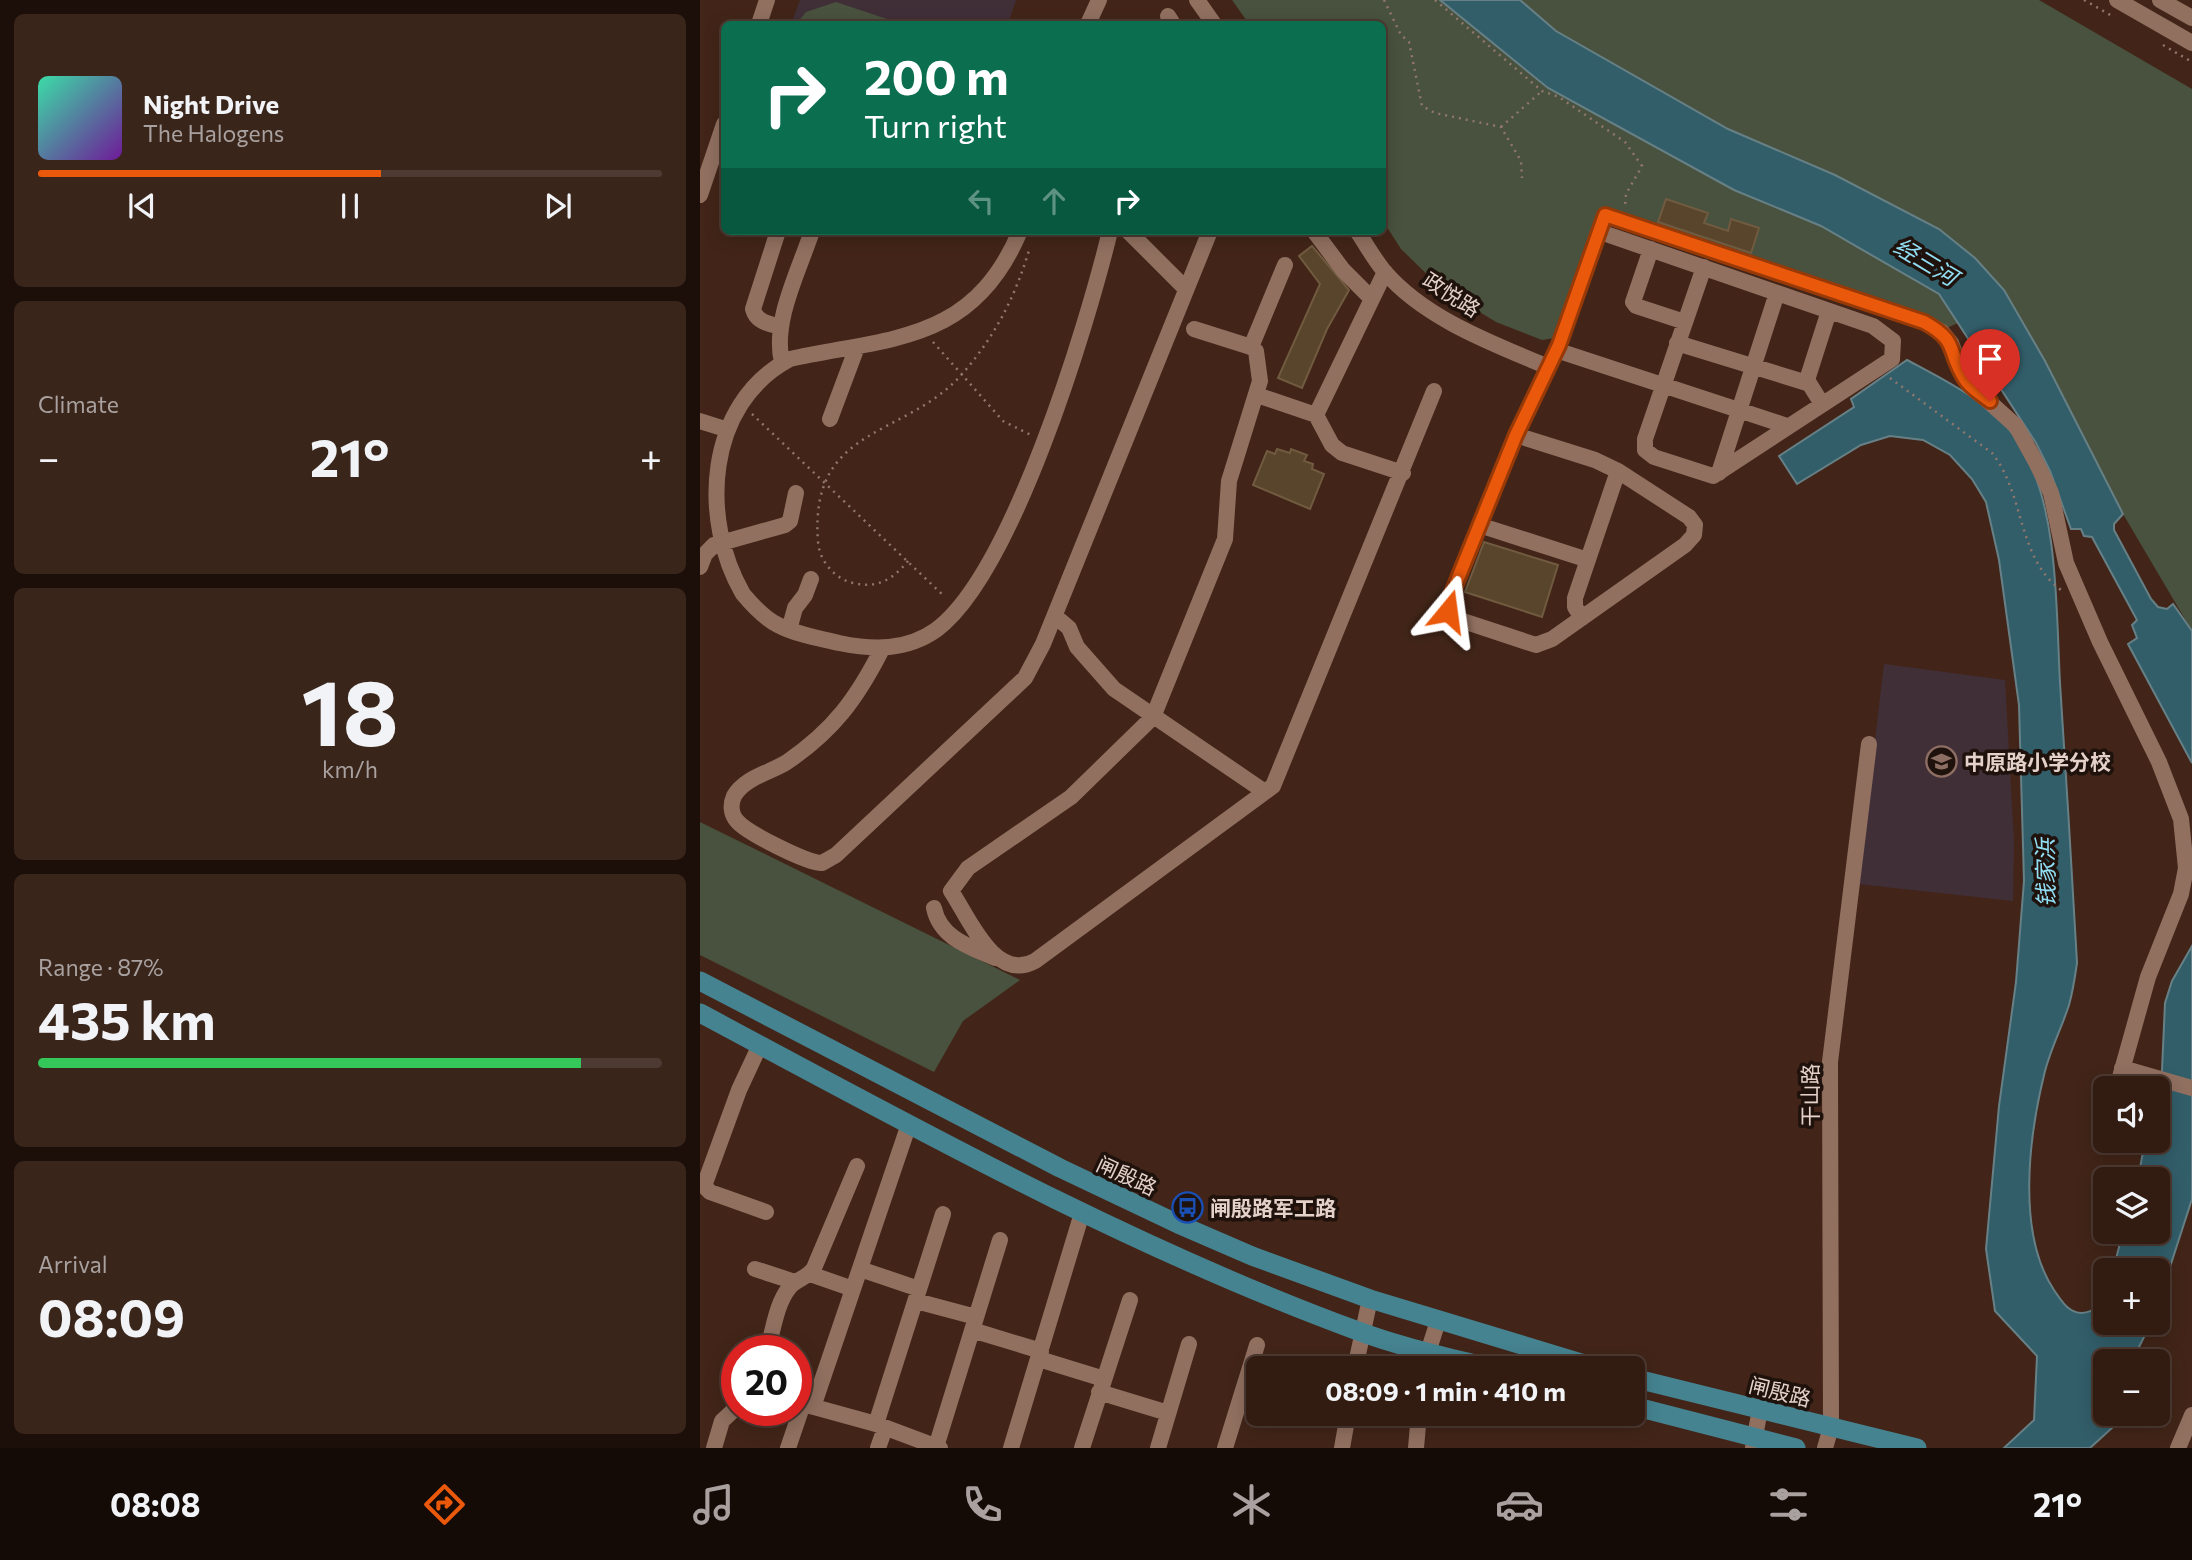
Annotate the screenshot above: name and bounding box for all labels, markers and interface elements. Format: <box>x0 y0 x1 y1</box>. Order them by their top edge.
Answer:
text: 200 m <box>864 45 1009 105</box>
icon: right <box>749 49 840 140</box>
text: Night Drive <box>143 88 279 119</box>
text: Turn right <box>864 105 1007 145</box>
text: The Halogens <box>143 119 284 147</box>
icon: left <box>962 182 1000 220</box>
icon: ahead <box>1035 182 1073 220</box>
icon: right <box>1108 182 1146 220</box>
icon: previous <box>123 187 161 225</box>
icon: pause <box>331 187 369 225</box>
icon: next <box>539 187 577 225</box>
water label: 经三河 <box>1889 231 1966 293</box>
street label: 政悦路 <box>1419 266 1485 322</box>
pin <box>1960 329 2020 401</box>
icon: arrive <box>1971 340 2009 378</box>
text: Climate <box>38 390 119 418</box>
text: 21° <box>310 424 389 488</box>
text: − <box>38 433 60 480</box>
text: + <box>640 433 662 480</box>
position arrow <box>1411 574 1485 648</box>
text: 18 <box>301 653 399 765</box>
school or university icon: 中原路小学分校 <box>1924 744 1958 778</box>
place label: 中原路小学分校 <box>1964 749 2111 774</box>
text: km/h <box>322 755 378 783</box>
water label: 钱家浜 <box>2030 836 2060 908</box>
text: Range · 87% <box>38 953 163 981</box>
text: 435 km <box>38 987 216 1051</box>
street label: 干山路 <box>1797 1064 1822 1127</box>
map controls <box>2093 1076 2170 1426</box>
button: sound <box>2093 1076 2170 1153</box>
street label: 闸殷路 <box>1093 1150 1161 1200</box>
button: layers <box>2093 1167 2170 1244</box>
bus stop icon: 闸殷路军工路 <box>1170 1190 1204 1224</box>
place label: 闸殷路军工路 <box>1210 1195 1336 1220</box>
text: Arrival <box>38 1250 108 1278</box>
button: + <box>2093 1258 2170 1335</box>
text: 08:09 <box>38 1284 185 1348</box>
speed limit sign: 20 <box>721 1335 812 1426</box>
button: − <box>2093 1349 2170 1426</box>
street label: 闸殷路 <box>1746 1371 1814 1411</box>
text: 08:09 · 1 min · 410 m <box>1325 1375 1566 1406</box>
icon: directions <box>420 1480 469 1529</box>
icon: music <box>689 1480 738 1529</box>
icon: phone <box>958 1480 1007 1529</box>
icon: climate <box>1227 1480 1276 1529</box>
icon: car <box>1495 1480 1544 1529</box>
icon: filters <box>1764 1480 1813 1529</box>
text: 08:08 <box>110 1484 200 1524</box>
text: 21° <box>2033 1484 2082 1524</box>

